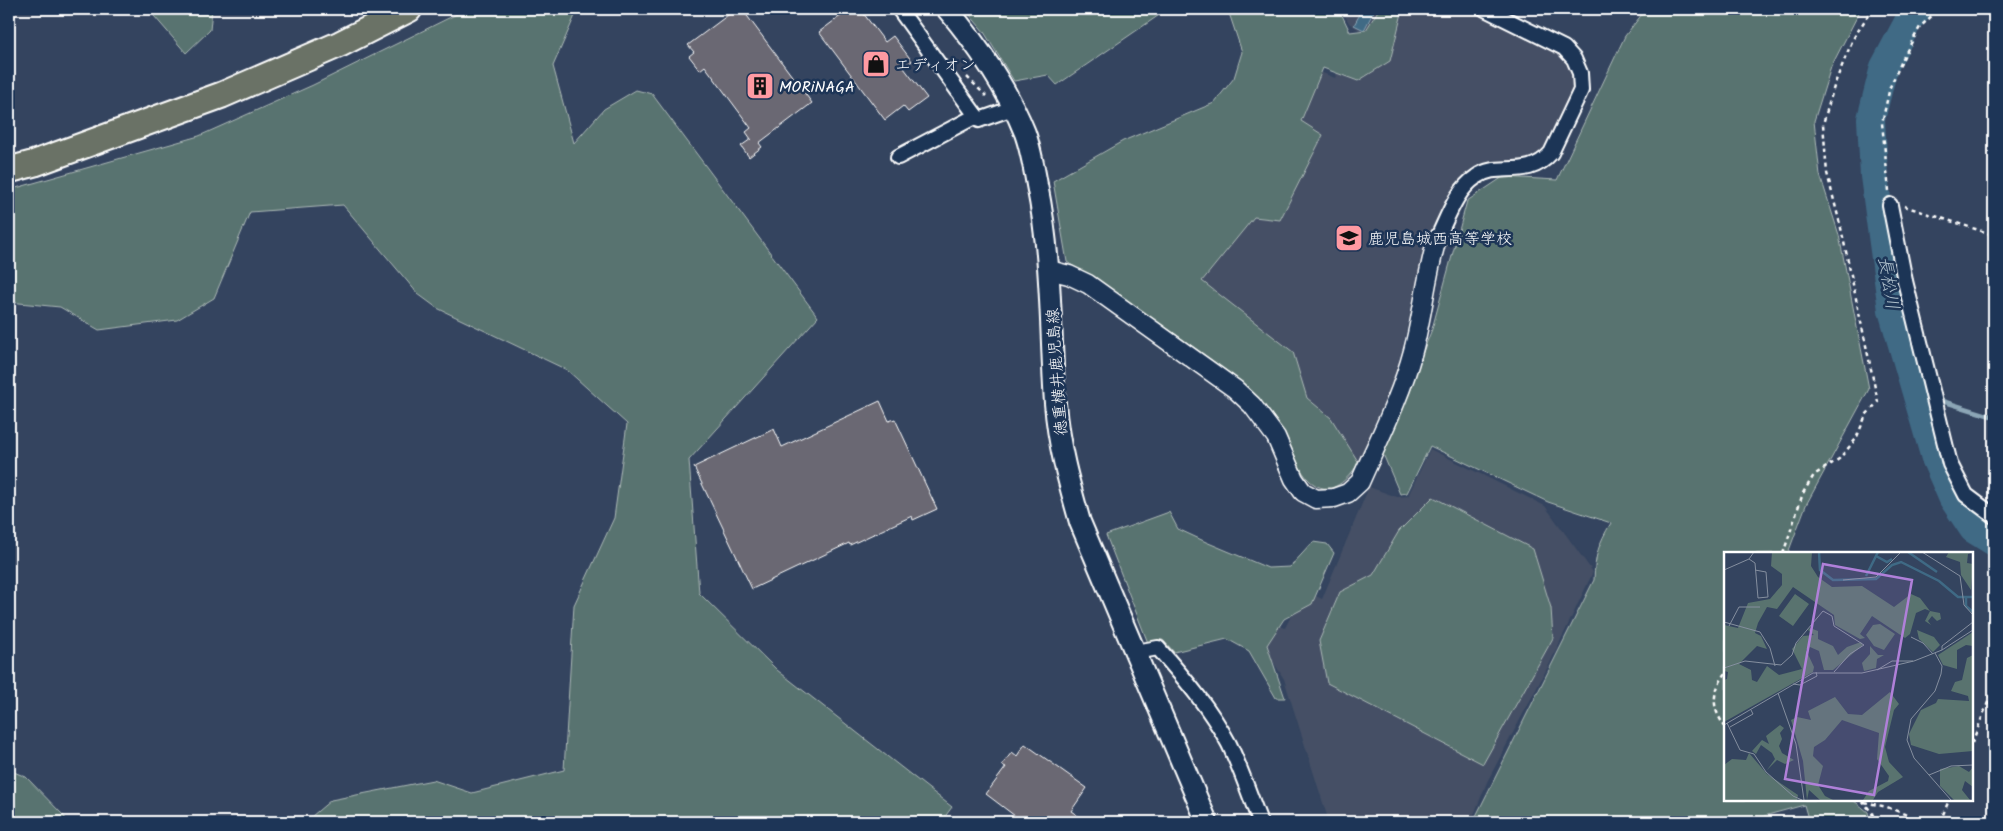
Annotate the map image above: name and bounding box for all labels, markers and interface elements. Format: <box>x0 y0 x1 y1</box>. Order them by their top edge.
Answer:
shop icon: エディオン <box>861 49 891 79</box>
place label: エディオン <box>895 53 976 78</box>
building icon: MORiNAGA <box>745 71 775 101</box>
place label: MORiNAGA <box>779 75 855 100</box>
school or university icon: 鹿児島城西高等学校 <box>1334 223 1364 253</box>
place label: 鹿児島城西高等学校 <box>1368 227 1512 252</box>
water label: 長松川 <box>1869 254 1906 312</box>
street label: 徳重横井鹿児島線 <box>1041 307 1074 437</box>
inset map <box>1724 552 1973 801</box>

